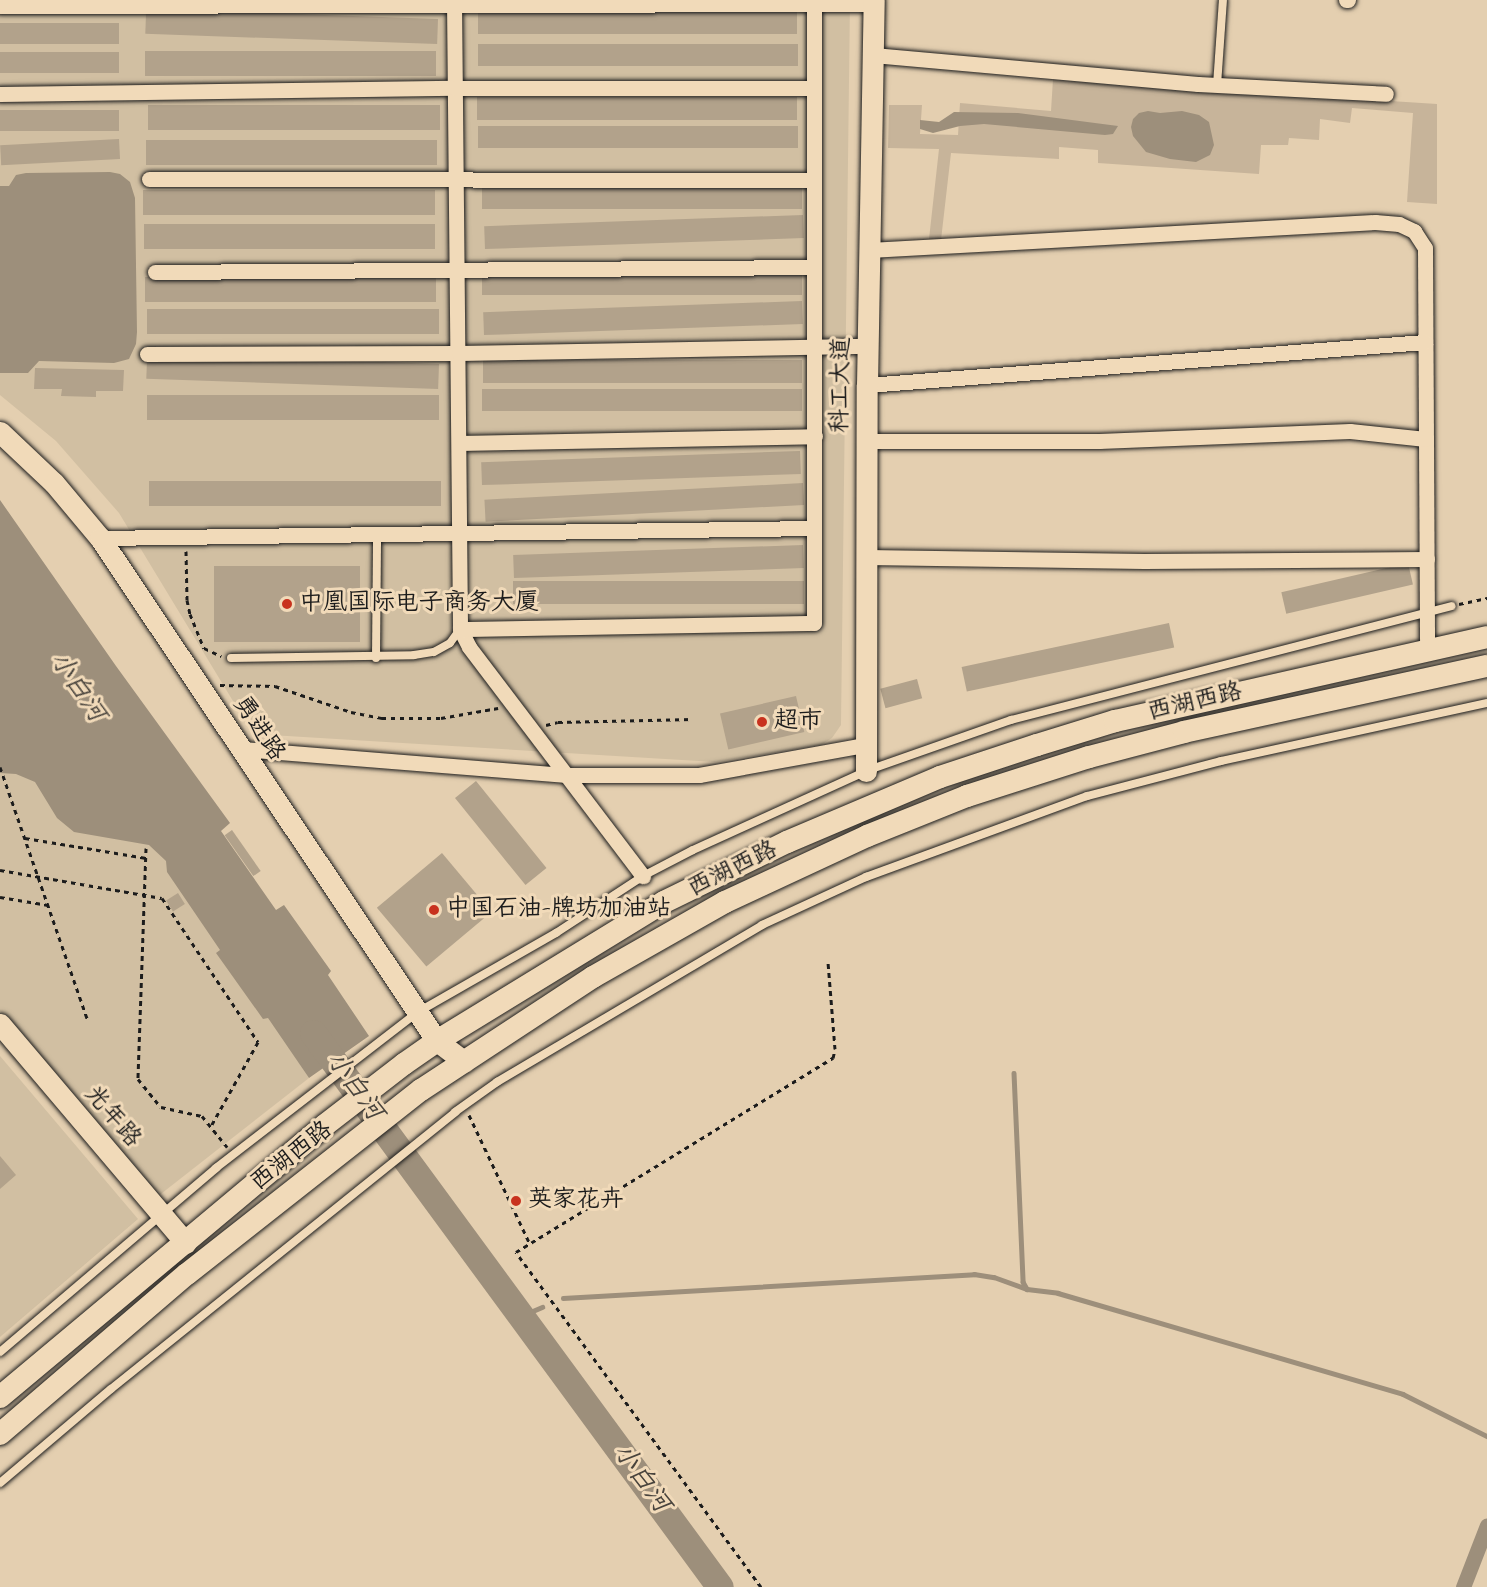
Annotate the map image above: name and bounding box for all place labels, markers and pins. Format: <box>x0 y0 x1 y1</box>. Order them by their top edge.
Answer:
place label: 中凰国际电子商务大厦 <box>299 590 539 618</box>
marker: 中凰国际电子商务大厦 <box>280 597 294 611</box>
place label: 超市 <box>774 708 822 736</box>
marker: 超市 <box>755 715 769 729</box>
place label: 中国石油-牌坊加油站 <box>446 896 671 924</box>
marker: 中国石油-牌坊加油站 <box>427 903 441 917</box>
place label: 英家花卉 <box>528 1187 624 1215</box>
marker: 英家花卉 <box>509 1194 523 1208</box>

